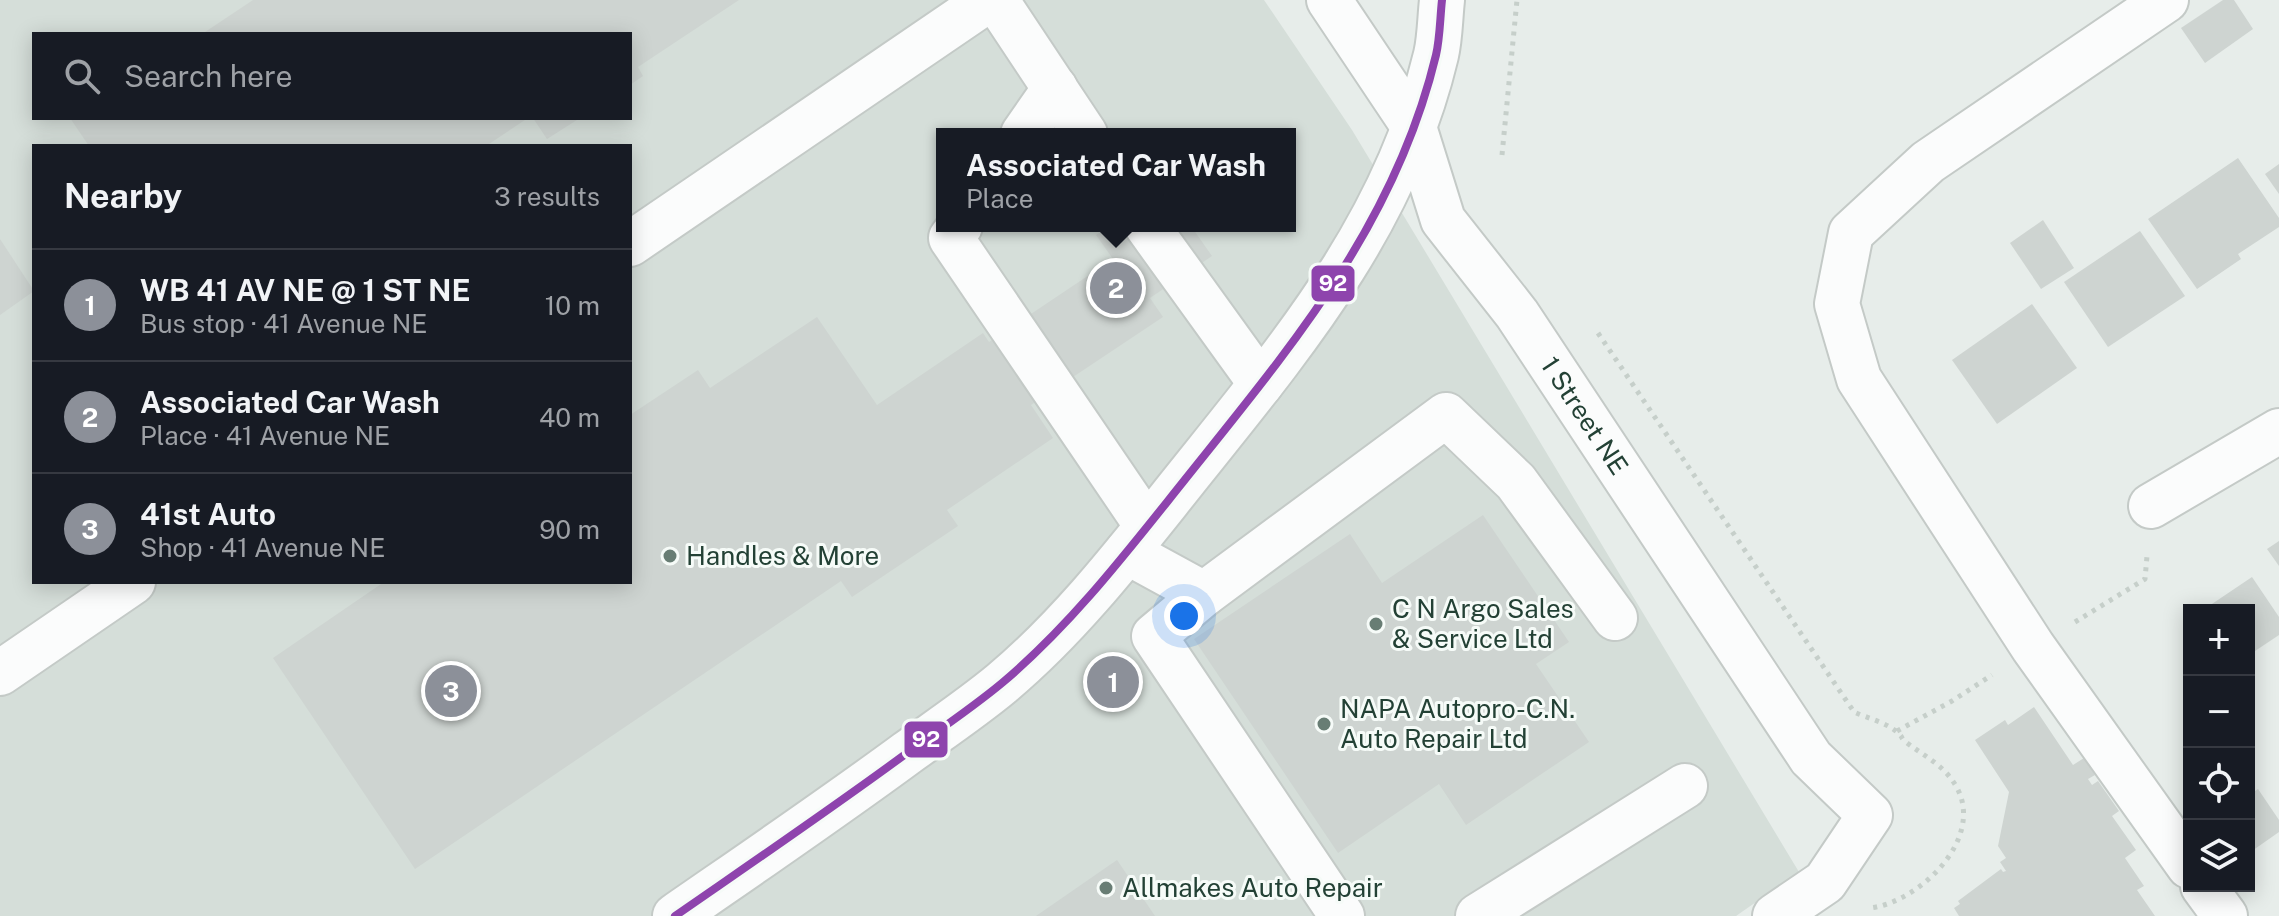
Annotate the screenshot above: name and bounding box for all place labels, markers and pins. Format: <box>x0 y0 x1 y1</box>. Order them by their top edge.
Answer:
pin: 2 <box>1090 258 1142 318</box>
place label: Handles & More <box>686 540 879 571</box>
marker: Handles & More <box>661 547 679 565</box>
place label: C N Argo Sales & Service Ltd <box>1392 593 1574 654</box>
marker: C N Argo Sales & Service Ltd <box>1367 615 1385 633</box>
pin: 1 <box>1087 652 1139 712</box>
pin: 3 <box>425 661 477 721</box>
place label: NAPA Autopro-C.N. Auto Repair Ltd <box>1340 693 1575 754</box>
marker: NAPA Autopro-C.N. Auto Repair Ltd <box>1315 715 1333 733</box>
place label: Allmakes Auto Repair <box>1122 872 1383 903</box>
marker: Allmakes Auto Repair <box>1097 879 1115 897</box>

